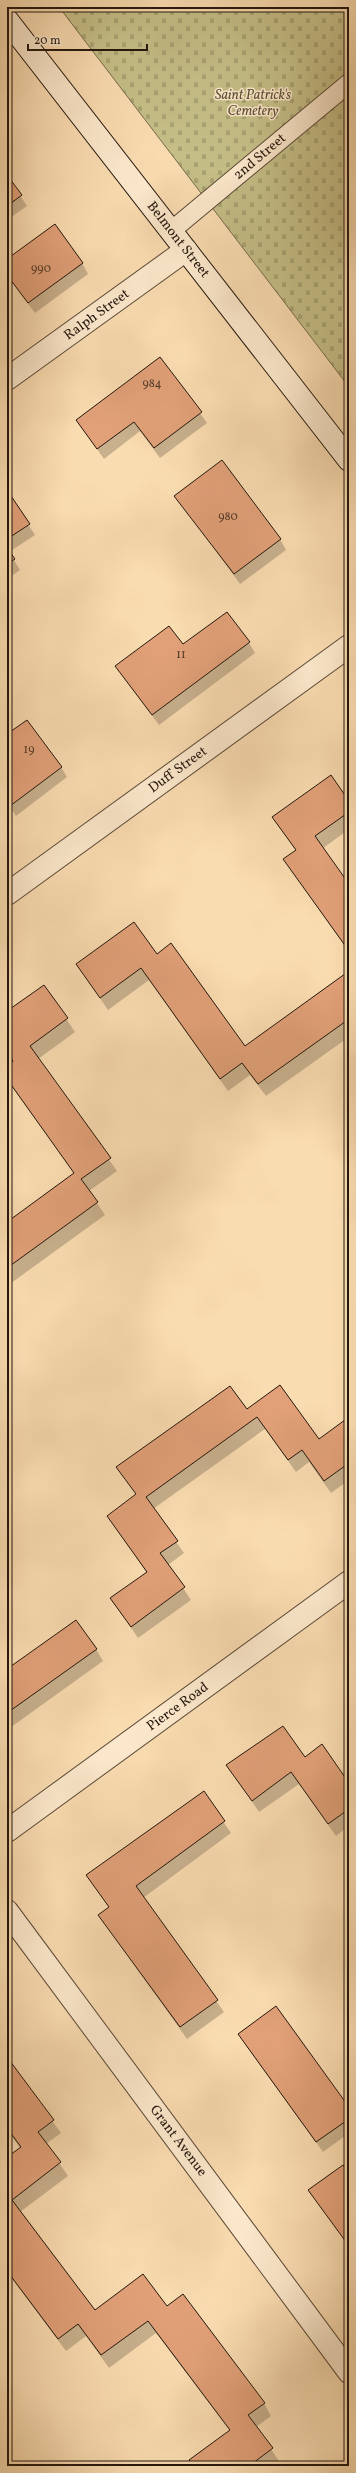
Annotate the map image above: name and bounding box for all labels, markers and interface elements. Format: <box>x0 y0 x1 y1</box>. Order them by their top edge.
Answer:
scale bar <box>28 26 147 52</box>
text: 20 m <box>34 33 61 49</box>
park label: Saint Patrick's Cemetery <box>215 86 291 121</box>
street label: 2nd Street <box>230 129 290 185</box>
street label: Belmont Street <box>142 198 214 282</box>
house number: 990 <box>31 261 51 277</box>
street label: Ralph Street <box>60 285 134 345</box>
house number: 984 <box>142 376 162 392</box>
house number: 980 <box>218 509 238 525</box>
house number: 11 <box>176 647 186 663</box>
house number: 19 <box>24 742 34 758</box>
street label: Duff Street <box>145 742 211 798</box>
street label: Pierce Road <box>143 1678 213 1736</box>
street label: Grant Avenue <box>145 2101 211 2181</box>

